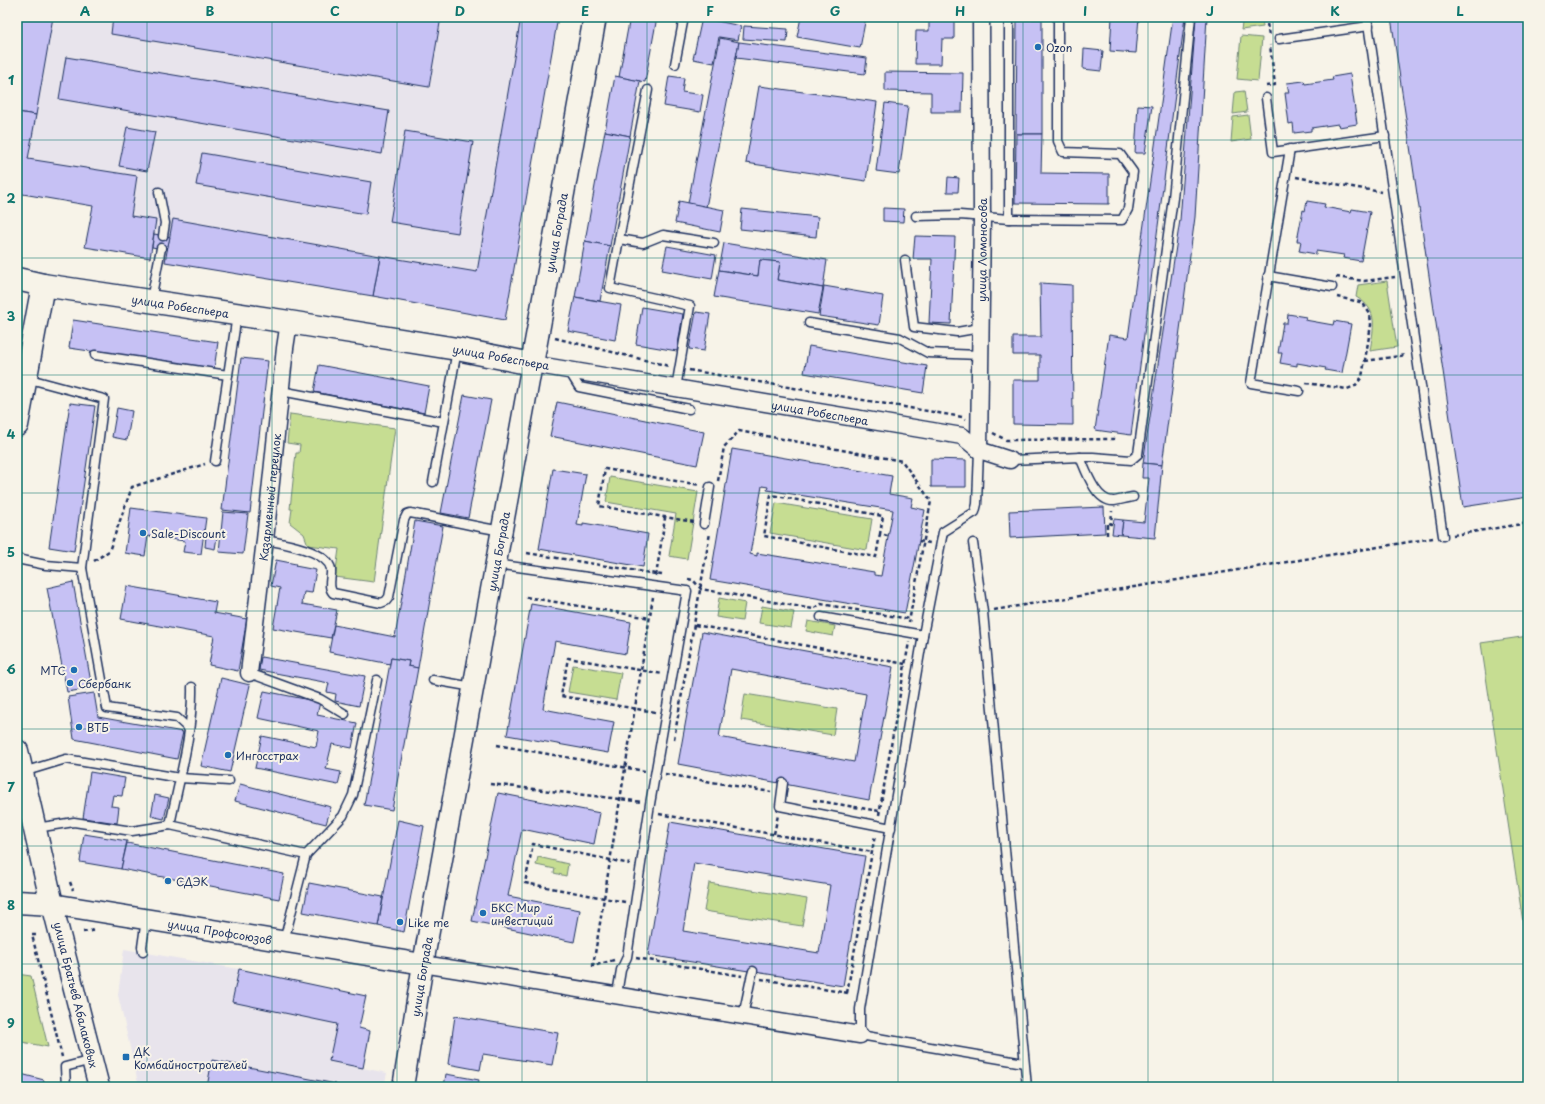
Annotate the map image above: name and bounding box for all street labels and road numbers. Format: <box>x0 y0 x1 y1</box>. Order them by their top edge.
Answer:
street label: улица Бограда <box>540 191 571 274</box>
street label: улица Ломоносова <box>972 198 991 302</box>
street label: улица Робеспьера <box>131 290 230 321</box>
street label: улица Робеспьера <box>451 340 551 374</box>
street label: улица Робеспьера <box>770 396 870 429</box>
street label: Казарменный переулок <box>254 432 285 562</box>
street label: улица Бограда <box>482 510 514 593</box>
street label: улица Профсоюзов <box>167 914 273 948</box>
street label: улица Братьев Абалаковых <box>50 920 102 1070</box>
street label: улица Бограда <box>406 935 436 1018</box>

